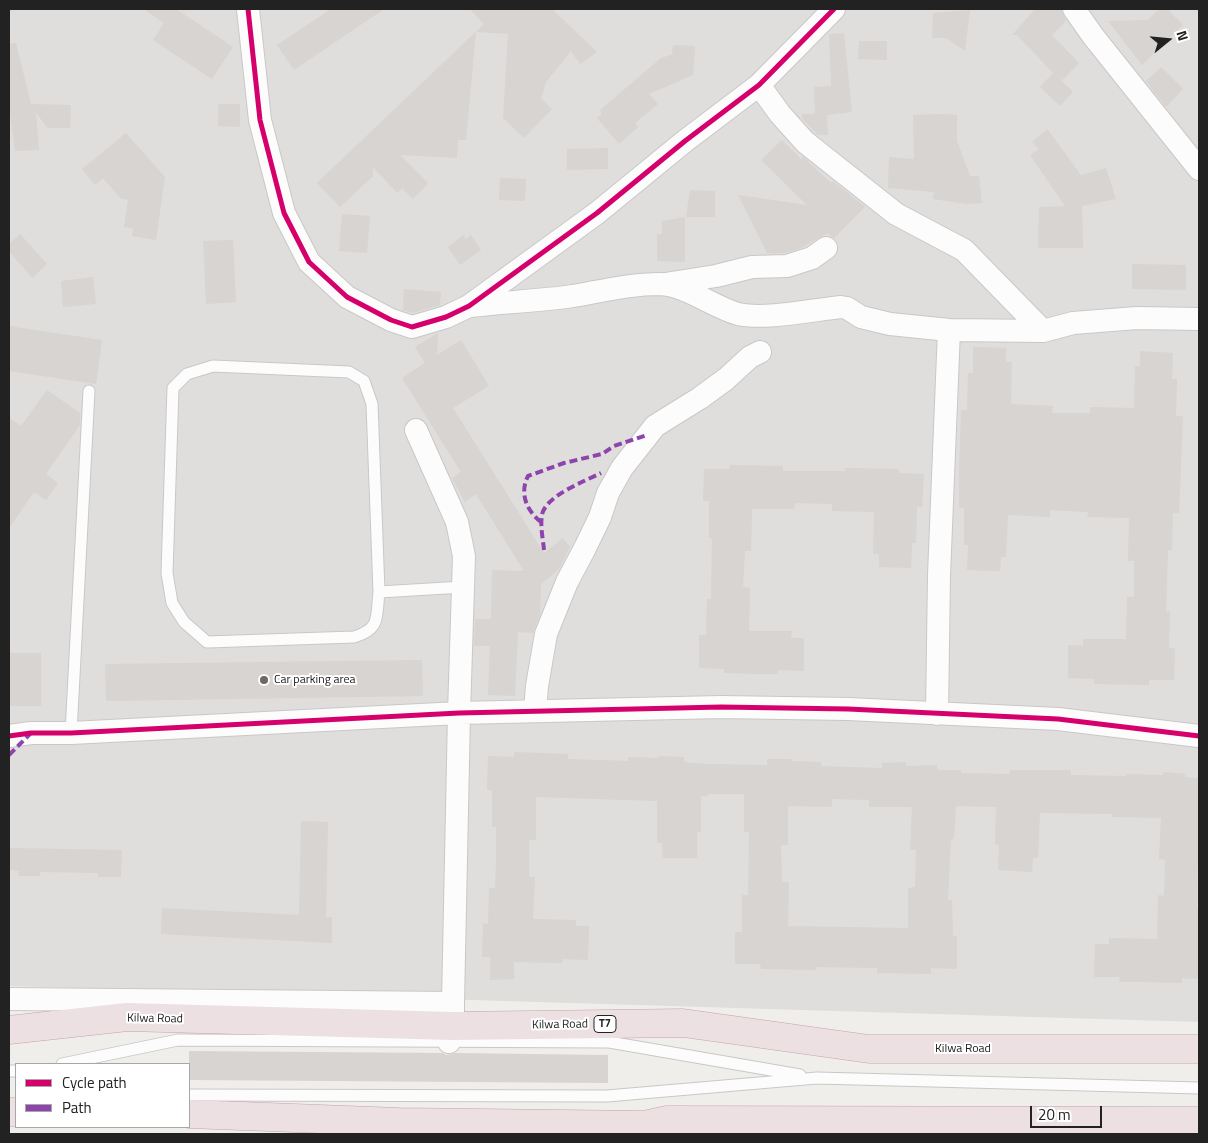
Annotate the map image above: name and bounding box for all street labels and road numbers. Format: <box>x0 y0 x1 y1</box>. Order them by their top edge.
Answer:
street label: Kilwa Road <box>127 1011 183 1027</box>
road number: T7 <box>594 1016 616 1032</box>
street label: Kilwa Road <box>532 1017 588 1033</box>
street label: Kilwa Road <box>935 1042 991 1056</box>

